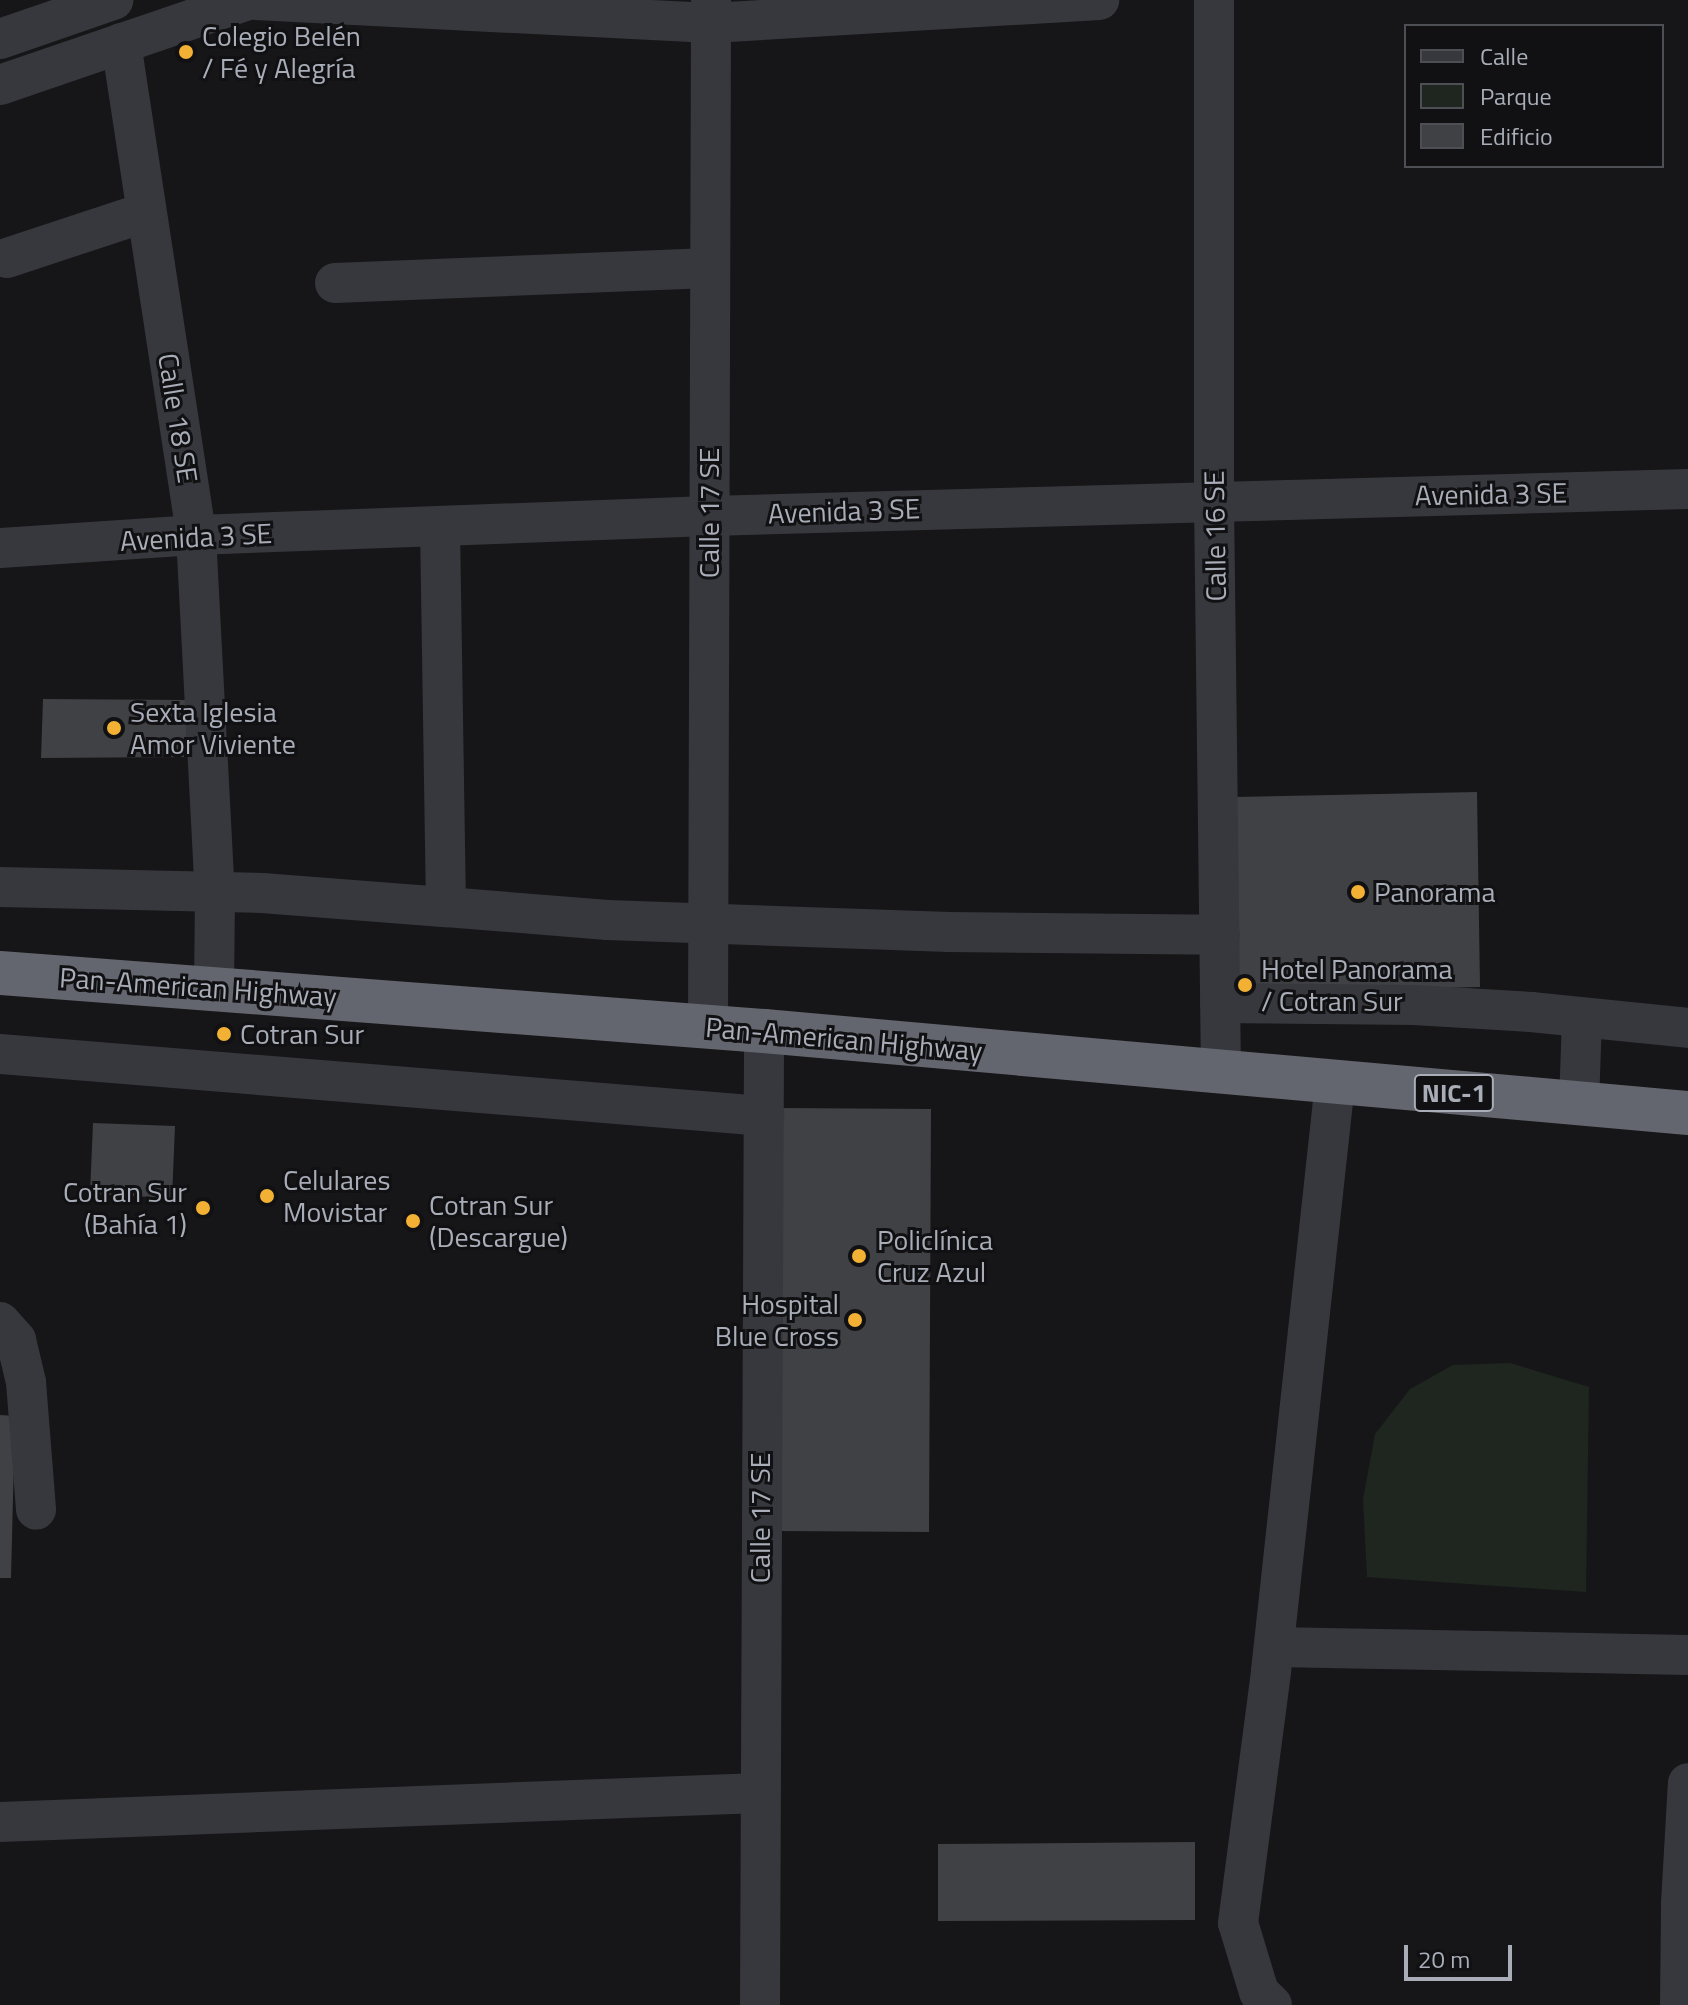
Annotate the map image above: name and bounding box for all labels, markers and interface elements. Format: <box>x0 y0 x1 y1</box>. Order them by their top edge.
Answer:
place label: Colegio Belén / Fé y Alegría <box>202 19 361 85</box>
legend <box>1404 24 1664 168</box>
text: Calle <box>1480 38 1528 74</box>
marker: Colegio Belén / Fé y Alegría <box>177 43 195 61</box>
text: Parque <box>1480 78 1552 114</box>
text: Edificio <box>1480 118 1553 154</box>
street label: Calle 18 SE <box>151 351 205 485</box>
street label: Calle 17 SE <box>692 448 726 578</box>
street label: Calle 16 SE <box>1197 470 1233 602</box>
street label: Avenida 3 SE <box>1415 476 1567 512</box>
street label: Avenida 3 SE <box>767 492 921 530</box>
street label: Avenida 3 SE <box>119 516 273 558</box>
place label: Sexta Iglesia Amor Viviente <box>130 695 296 761</box>
marker: Sexta Iglesia Amor Viviente <box>105 719 123 737</box>
place label: Panorama <box>1374 875 1495 909</box>
marker: Panorama <box>1349 883 1367 901</box>
place label: Hotel Panorama / Cotran Sur <box>1261 952 1452 1018</box>
street label: Pan-American Highway <box>58 961 338 1013</box>
marker: Hotel Panorama / Cotran Sur <box>1236 976 1254 994</box>
street label: Pan-American Highway <box>704 1010 984 1068</box>
place label: Cotran Sur <box>240 1017 364 1051</box>
marker: Cotran Sur <box>215 1025 233 1043</box>
road number: NIC-1 <box>1412 1071 1496 1115</box>
place label: Celulares Movistar <box>283 1163 390 1229</box>
place label: Cotran Sur (Bahía 1) <box>63 1175 187 1241</box>
marker: Celulares Movistar <box>258 1187 276 1205</box>
place label: Cotran Sur (Descargue) <box>429 1188 568 1254</box>
marker: Cotran Sur (Bahía 1) <box>194 1199 212 1217</box>
marker: Cotran Sur (Descargue) <box>404 1212 422 1230</box>
place label: Policlínica Cruz Azul <box>877 1223 993 1289</box>
marker: Policlínica Cruz Azul <box>848 1245 870 1267</box>
place label: Hospital Blue Cross <box>715 1287 839 1353</box>
marker: Hospital Blue Cross <box>846 1311 864 1329</box>
street label: Calle 17 SE <box>743 1453 777 1583</box>
scale bar <box>1408 1929 1516 1979</box>
text: 20 m <box>1418 1941 1470 1977</box>

